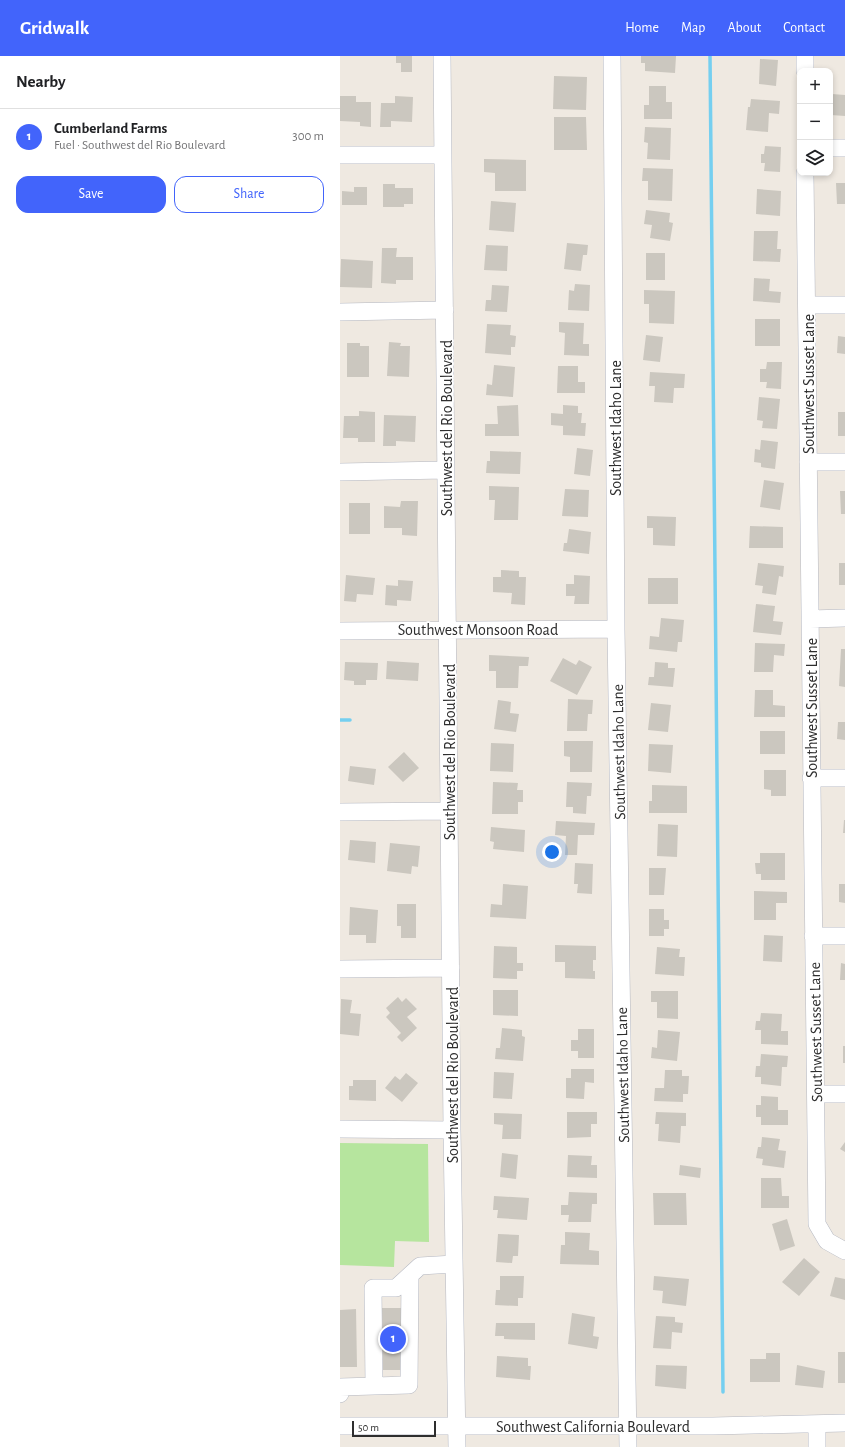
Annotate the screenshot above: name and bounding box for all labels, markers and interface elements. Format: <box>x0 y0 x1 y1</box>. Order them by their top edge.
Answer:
text: Gridwalk <box>20 19 89 38</box>
text: Home <box>625 21 659 35</box>
text: Map <box>681 21 705 35</box>
text: About <box>727 21 761 35</box>
text: Contact <box>783 21 825 35</box>
map controls <box>797 68 833 176</box>
button: + <box>797 68 833 104</box>
text: Nearby <box>16 73 66 90</box>
button: − <box>797 104 833 140</box>
text: Cumberland Farms <box>54 121 167 136</box>
text: 1 <box>27 130 31 143</box>
text: 300 m <box>292 130 324 143</box>
text: Fuel · Southwest del Rio Boulevard <box>54 139 225 152</box>
button: layers <box>797 140 833 176</box>
button: Save <box>16 176 166 213</box>
button: Share <box>174 176 324 213</box>
street label: Southwest Susset Lane <box>801 314 817 454</box>
street label: Southwest del Rio Boulevard <box>439 340 455 516</box>
street label: Southwest Idaho Lane <box>608 360 624 496</box>
street label: Southwest Monsoon Road <box>398 622 558 638</box>
street label: Southwest Susset Lane <box>804 638 820 778</box>
street label: Southwest del Rio Boulevard <box>442 664 458 840</box>
street label: Southwest Idaho Lane <box>610 684 628 820</box>
your location <box>542 842 562 862</box>
street label: Southwest Susset Lane <box>807 962 825 1102</box>
street label: Southwest del Rio Boulevard <box>445 987 461 1163</box>
street label: Southwest Idaho Lane <box>614 1007 632 1143</box>
pin: 1 <box>380 1324 406 1354</box>
scale bar <box>352 1419 436 1438</box>
street label: Southwest California Boulevard <box>496 1419 690 1435</box>
text: 50 m <box>358 1422 379 1433</box>

